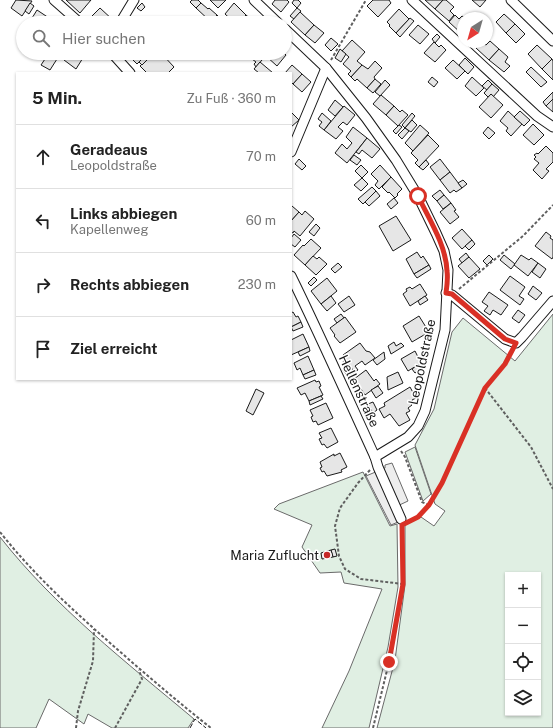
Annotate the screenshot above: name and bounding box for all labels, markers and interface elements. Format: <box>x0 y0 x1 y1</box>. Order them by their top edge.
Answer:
north arrow <box>457 12 493 48</box>
search box <box>16 16 292 60</box>
icon: search <box>30 27 52 49</box>
text: Hier suchen <box>62 30 145 47</box>
text: 5 Min. <box>32 88 82 108</box>
text: Zu Fuß · 360 m <box>187 91 276 106</box>
text: Geradeaus <box>70 141 148 158</box>
icon: ahead <box>32 146 54 168</box>
text: 70 m <box>246 149 276 164</box>
text: Leopoldstraße <box>70 158 157 173</box>
route start <box>409 187 427 205</box>
text: Links abbiegen <box>70 205 177 222</box>
icon: left <box>32 210 54 232</box>
text: 60 m <box>246 213 276 228</box>
text: Kapellenweg <box>70 222 148 237</box>
icon: right <box>32 274 54 296</box>
text: Rechts abbiegen <box>70 276 189 293</box>
text: 230 m <box>238 277 276 292</box>
street label: Leopoldstraße <box>406 318 438 406</box>
icon: arrive <box>32 338 54 360</box>
text: Ziel erreicht <box>70 340 157 357</box>
street label: Hellenstraße <box>336 353 382 429</box>
place label: Maria Zuflucht <box>230 548 319 563</box>
marker: Maria Zuflucht <box>322 550 332 560</box>
map controls <box>505 572 541 716</box>
button: + <box>505 572 541 608</box>
button: − <box>505 608 541 644</box>
button: locate <box>505 644 541 680</box>
route end <box>380 653 398 671</box>
button: layers <box>505 680 541 716</box>

